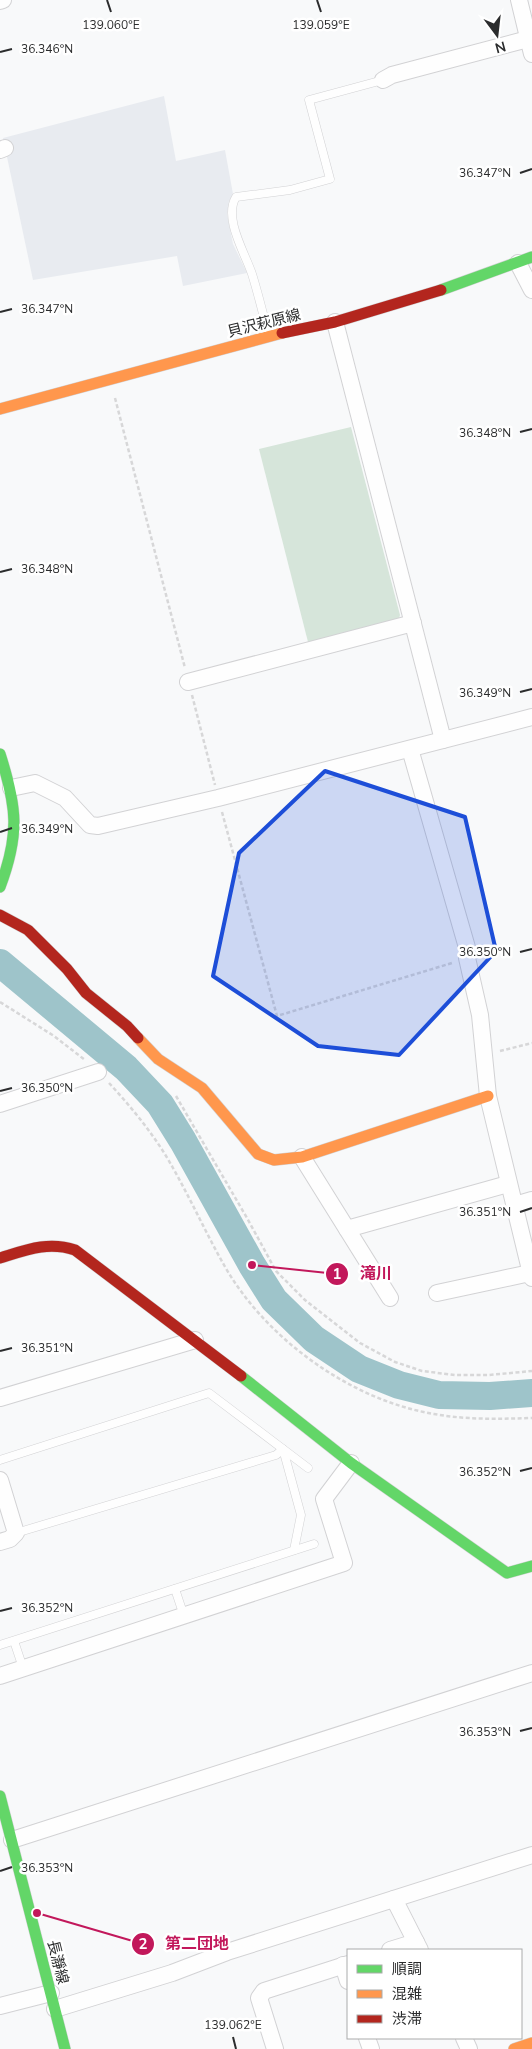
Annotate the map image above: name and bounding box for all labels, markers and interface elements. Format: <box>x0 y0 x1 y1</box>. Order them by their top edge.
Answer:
north arrow <box>472 10 522 60</box>
text: 139.060°E <box>82 17 140 33</box>
text: 139.059°E <box>292 17 350 33</box>
text: N <box>493 37 508 58</box>
text: 36.346°N <box>21 41 73 57</box>
text: 36.347°N <box>459 165 511 181</box>
text: 36.347°N <box>21 301 73 317</box>
street label: 貝沢萩原線 <box>225 304 303 342</box>
text: 36.348°N <box>459 425 511 441</box>
text: 36.348°N <box>21 561 73 577</box>
text: 36.349°N <box>459 685 511 701</box>
text: 36.349°N <box>21 821 73 837</box>
text: 36.350°N <box>459 944 511 960</box>
text: 36.350°N <box>21 1080 73 1096</box>
text: 36.351°N <box>459 1204 511 1220</box>
callout: 滝川 <box>325 1258 402 1289</box>
text: 滝川 <box>360 1263 392 1285</box>
text: 1 <box>332 1264 342 1284</box>
text: 36.351°N <box>21 1340 73 1356</box>
text: 36.352°N <box>459 1464 511 1480</box>
text: 36.352°N <box>21 1600 73 1616</box>
text: 36.353°N <box>459 1724 511 1740</box>
text: 36.353°N <box>21 1860 73 1876</box>
callout: 第二団地 <box>130 1928 239 1959</box>
text: 第二団地 <box>165 1933 229 1955</box>
text: 2 <box>138 1934 148 1954</box>
street label: 長瀞線 <box>43 1938 73 1986</box>
legend <box>347 1949 522 2039</box>
text: 順調 <box>392 1959 422 1979</box>
text: 混雑 <box>392 1984 422 2004</box>
text: 渋滞 <box>392 2009 422 2029</box>
text: 139.062°E <box>204 2017 262 2033</box>

